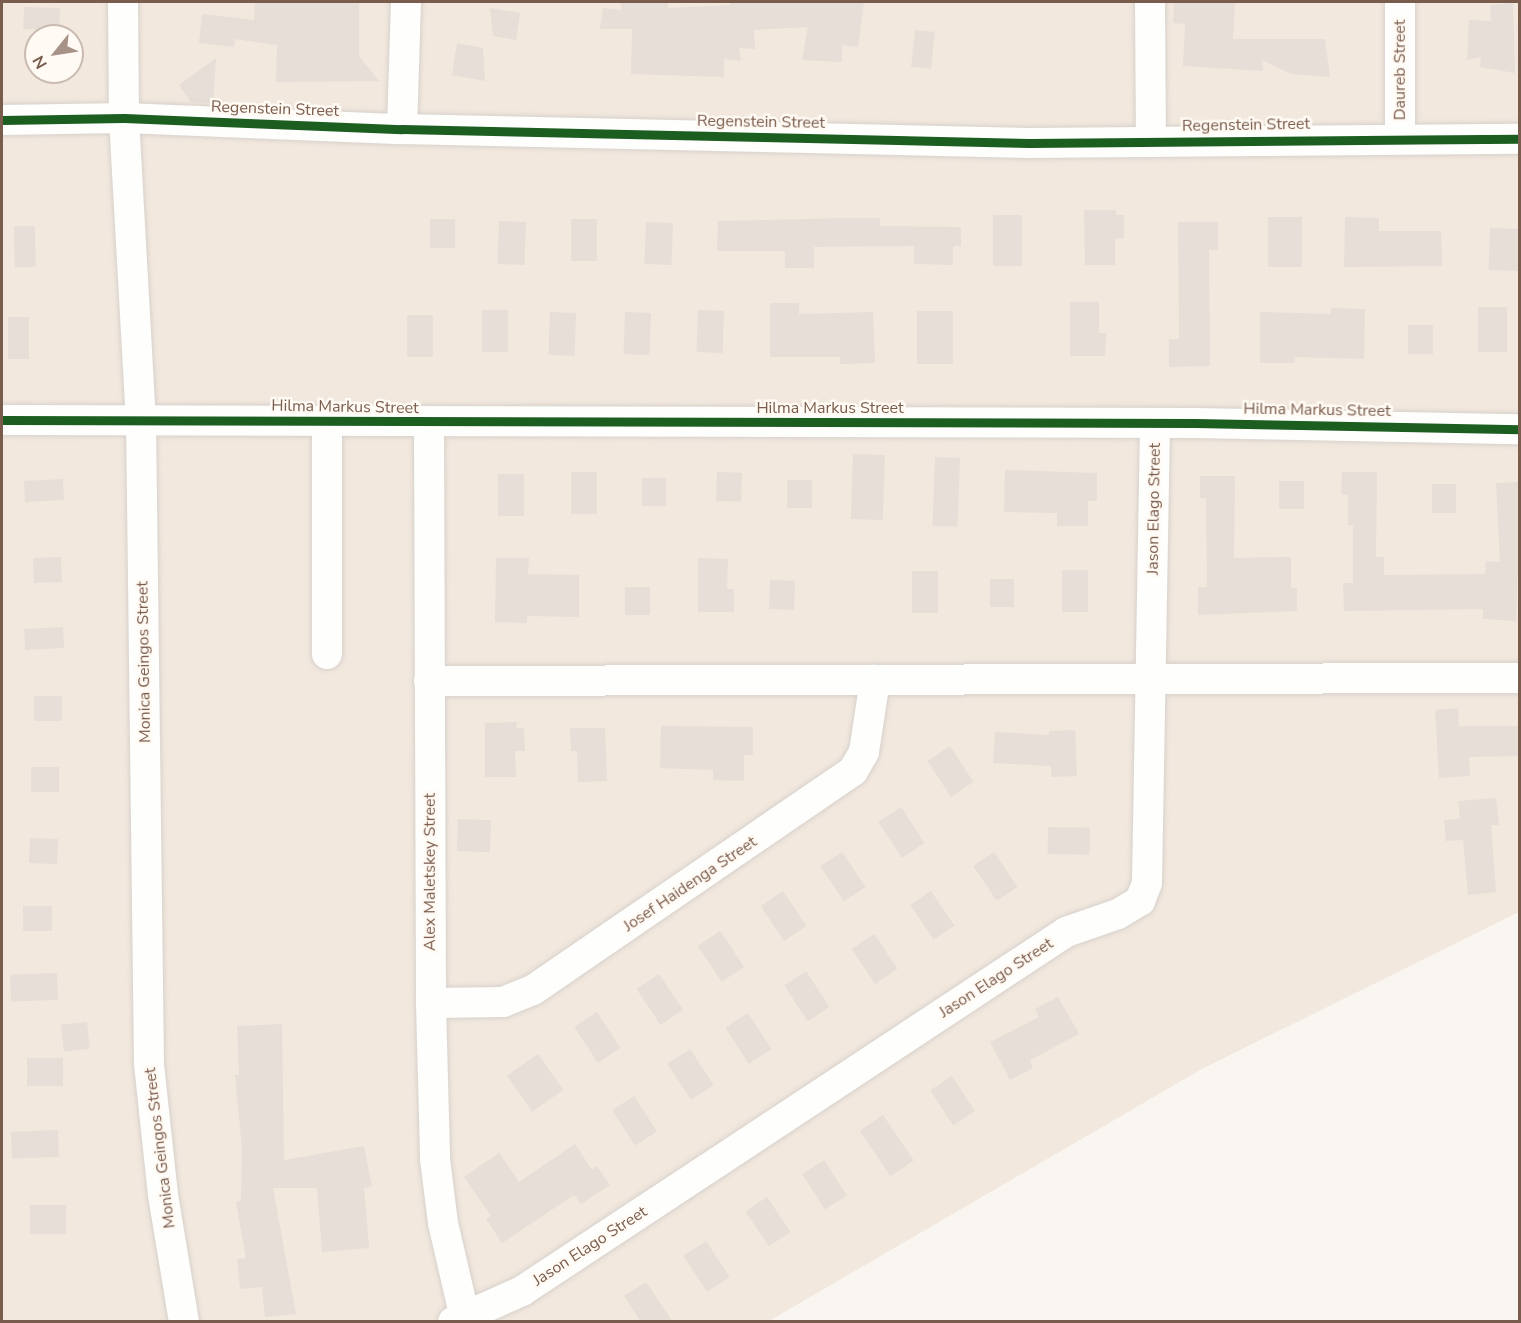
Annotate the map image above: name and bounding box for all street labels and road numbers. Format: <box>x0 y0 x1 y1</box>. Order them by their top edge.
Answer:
street label: Daureb Street <box>1390 20 1410 120</box>
street label: Regenstein Street <box>211 97 339 121</box>
street label: Regenstein Street <box>697 111 825 133</box>
street label: Regenstein Street <box>1182 114 1310 136</box>
street label: Hilma Markus Street <box>271 396 419 418</box>
street label: Hilma Markus Street <box>756 398 904 418</box>
street label: Hilma Markus Street <box>1243 399 1391 421</box>
street label: Jason Elago Street <box>1143 443 1165 575</box>
street label: Monica Geingos Street <box>133 581 155 743</box>
street label: Alex Maletskey Street <box>420 793 440 951</box>
street label: Josef Haidenga Street <box>620 832 760 936</box>
street label: Jason Elago Street <box>935 934 1057 1022</box>
street label: Monica Geingos Street <box>141 1066 179 1230</box>
street label: Jason Elago Street <box>529 1202 651 1290</box>

